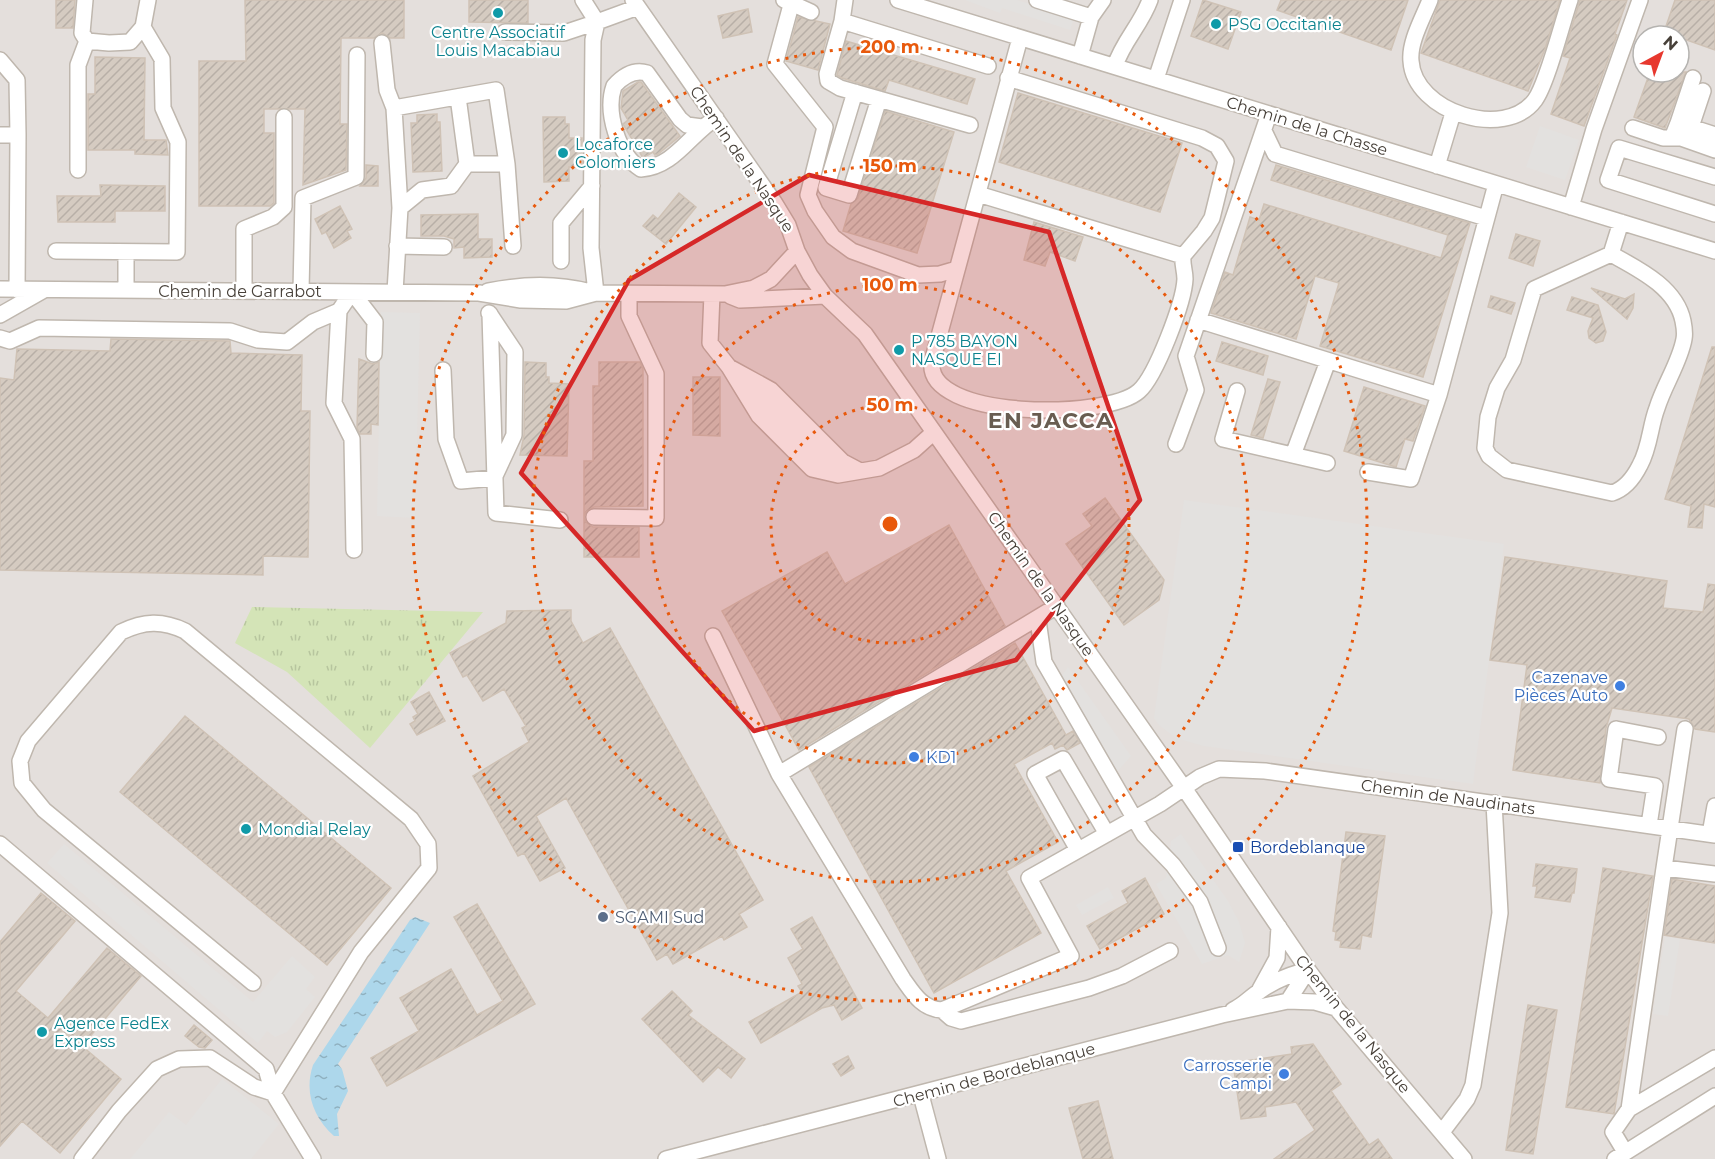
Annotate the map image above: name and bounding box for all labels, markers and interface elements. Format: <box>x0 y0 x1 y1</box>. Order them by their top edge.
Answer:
marker: Centre Associatif Louis Macabiau <box>491 6 505 20</box>
place label: PSG Occitanie <box>1228 15 1342 34</box>
marker: PSG Occitanie <box>1209 17 1223 31</box>
place label: Centre Associatif Louis Macabiau <box>431 23 566 60</box>
north arrow <box>1631 24 1691 84</box>
text: N <box>1659 32 1682 54</box>
text: 200 m <box>860 36 920 58</box>
street label: Chemin de la Nasque <box>686 82 798 236</box>
street label: Chemin de la Chasse <box>1224 92 1390 160</box>
place label: Locaforce Colomiers <box>575 135 656 172</box>
marker: Locaforce Colomiers <box>556 146 570 160</box>
text: 150 m <box>863 155 917 177</box>
text: 100 m <box>862 274 918 296</box>
street label: Chemin de Garrabot <box>158 282 322 301</box>
place label: P 785 BAYON NASQUE EI <box>911 332 1018 369</box>
marker: P 785 BAYON NASQUE EI <box>892 343 906 357</box>
text: 50 m <box>867 394 913 416</box>
district label: EN JACCA <box>988 407 1114 434</box>
street label: Chemin de la Nasque <box>984 508 1098 660</box>
centre of rings <box>880 514 900 534</box>
place label: Cazenave Pièces Auto <box>1514 668 1608 705</box>
marker: Cazenave Pièces Auto <box>1613 679 1627 693</box>
place label: KD1 <box>926 748 956 767</box>
marker: KD1 <box>907 750 921 764</box>
street label: Chemin de Naudinats <box>1360 775 1537 819</box>
place label: Mondial Relay <box>258 820 371 839</box>
marker: Mondial Relay <box>239 822 253 836</box>
place label: Bordeblanque <box>1250 838 1366 857</box>
marker: Bordeblanque <box>1231 840 1245 854</box>
place label: SGAMI Sud <box>615 908 704 927</box>
marker: SGAMI Sud <box>596 910 610 924</box>
street label: Chemin de la Nasque <box>1291 951 1415 1097</box>
place label: Agence FedEx Express <box>54 1014 169 1051</box>
marker: Agence FedEx Express <box>35 1025 49 1039</box>
street label: Chemin de Bordeblanque <box>891 1039 1097 1111</box>
place label: Carrosserie Campi <box>1183 1056 1272 1093</box>
marker: Carrosserie Campi <box>1277 1067 1291 1081</box>

